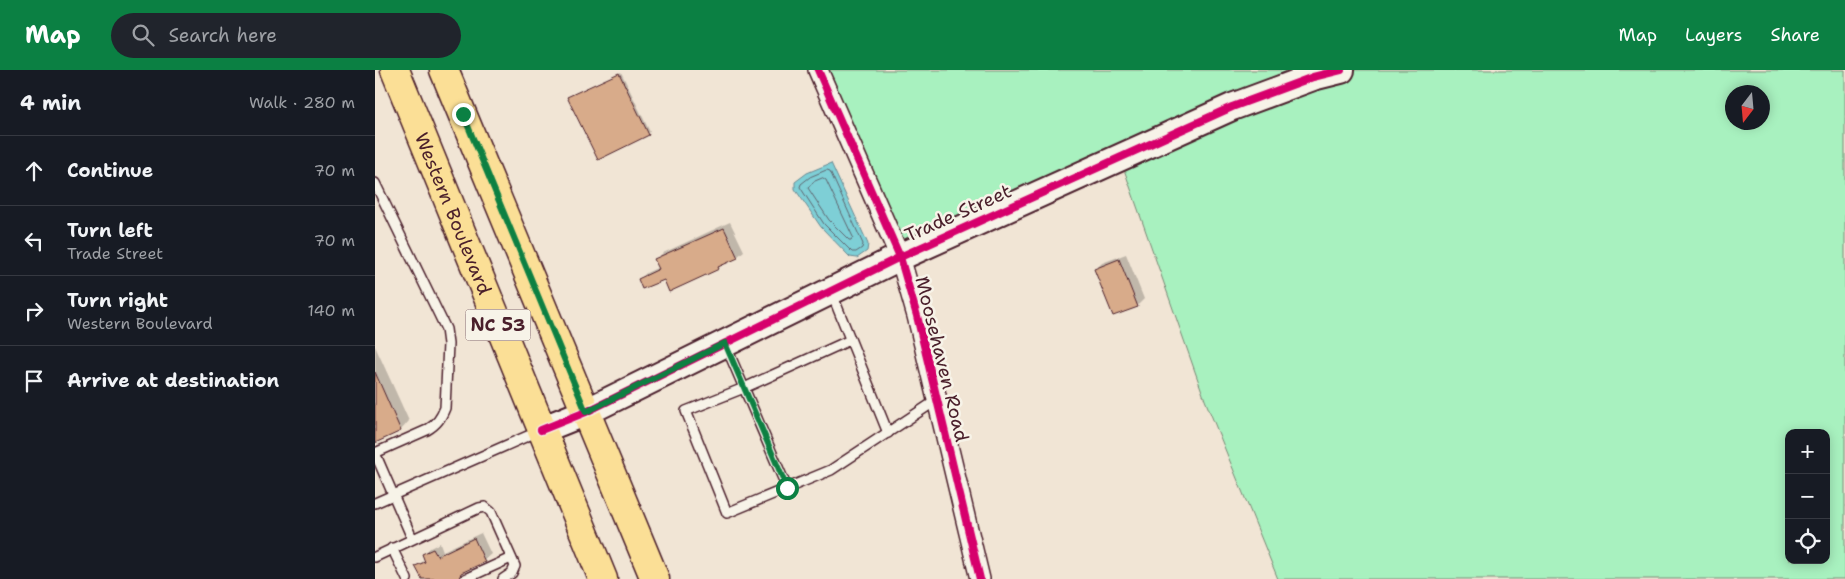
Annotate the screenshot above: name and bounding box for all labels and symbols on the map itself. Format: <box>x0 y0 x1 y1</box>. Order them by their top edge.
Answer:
north arrow <box>1725 85 1770 130</box>
route end <box>452 103 475 126</box>
street label: Western Boulevard <box>409 129 498 298</box>
street label: Trade Street <box>901 178 1015 248</box>
street label: Moosehaven Road <box>909 274 975 444</box>
road number: NC 53 <box>465 310 531 340</box>
route start <box>776 477 799 500</box>

